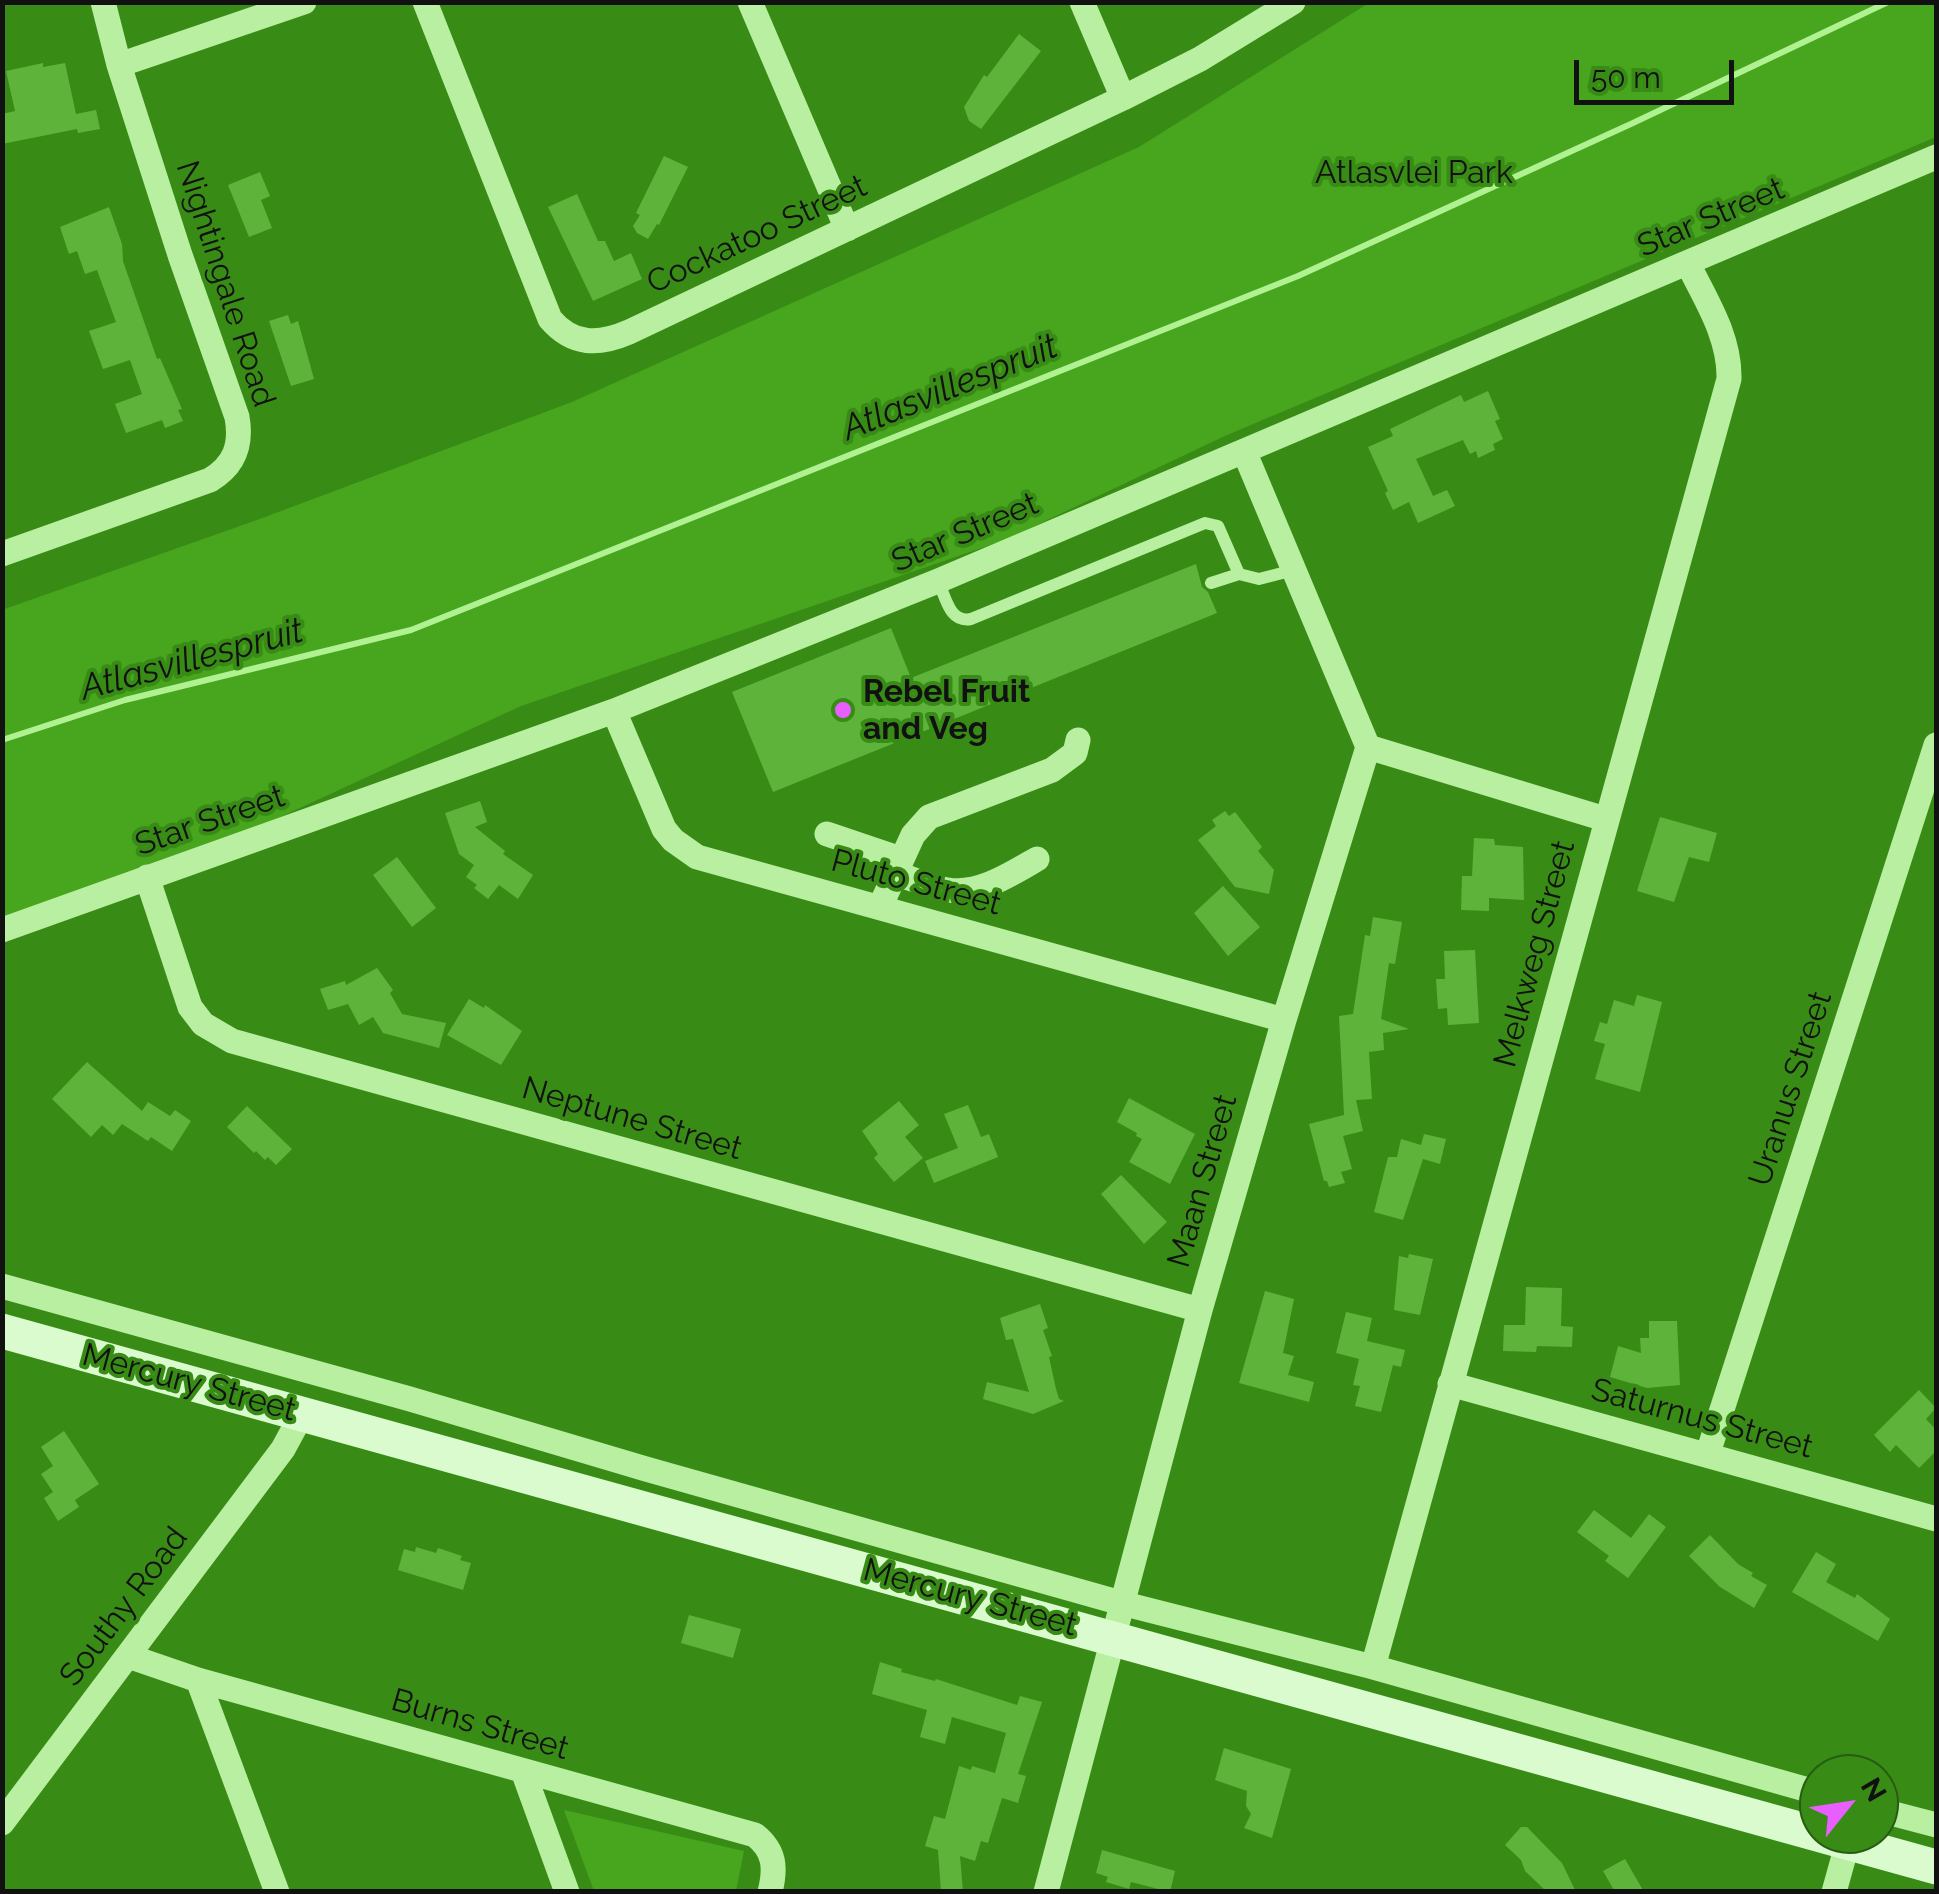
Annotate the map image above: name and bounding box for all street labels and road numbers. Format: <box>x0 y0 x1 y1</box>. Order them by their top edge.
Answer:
street label: Nightingale Road <box>167 156 283 412</box>
street label: Cockatoo Street <box>641 167 873 303</box>
street label: Star Street <box>1632 170 1790 266</box>
street label: Star Street <box>886 485 1044 581</box>
street label: Star Street <box>130 778 290 864</box>
street label: Melkweg Street <box>1486 836 1584 1072</box>
street label: Pluto Street <box>827 842 1005 924</box>
street label: Uranus Street <box>1741 987 1841 1191</box>
street label: Neptune Street <box>518 1069 746 1169</box>
street label: Maan Street <box>1160 1090 1246 1272</box>
street label: Mercury Street <box>78 1336 300 1430</box>
street label: Saturnus Street <box>1587 1371 1817 1467</box>
street label: Southy Road <box>52 1520 196 1694</box>
street label: Mercury Street <box>859 1551 1081 1645</box>
street label: Burns Street <box>387 1681 573 1769</box>

